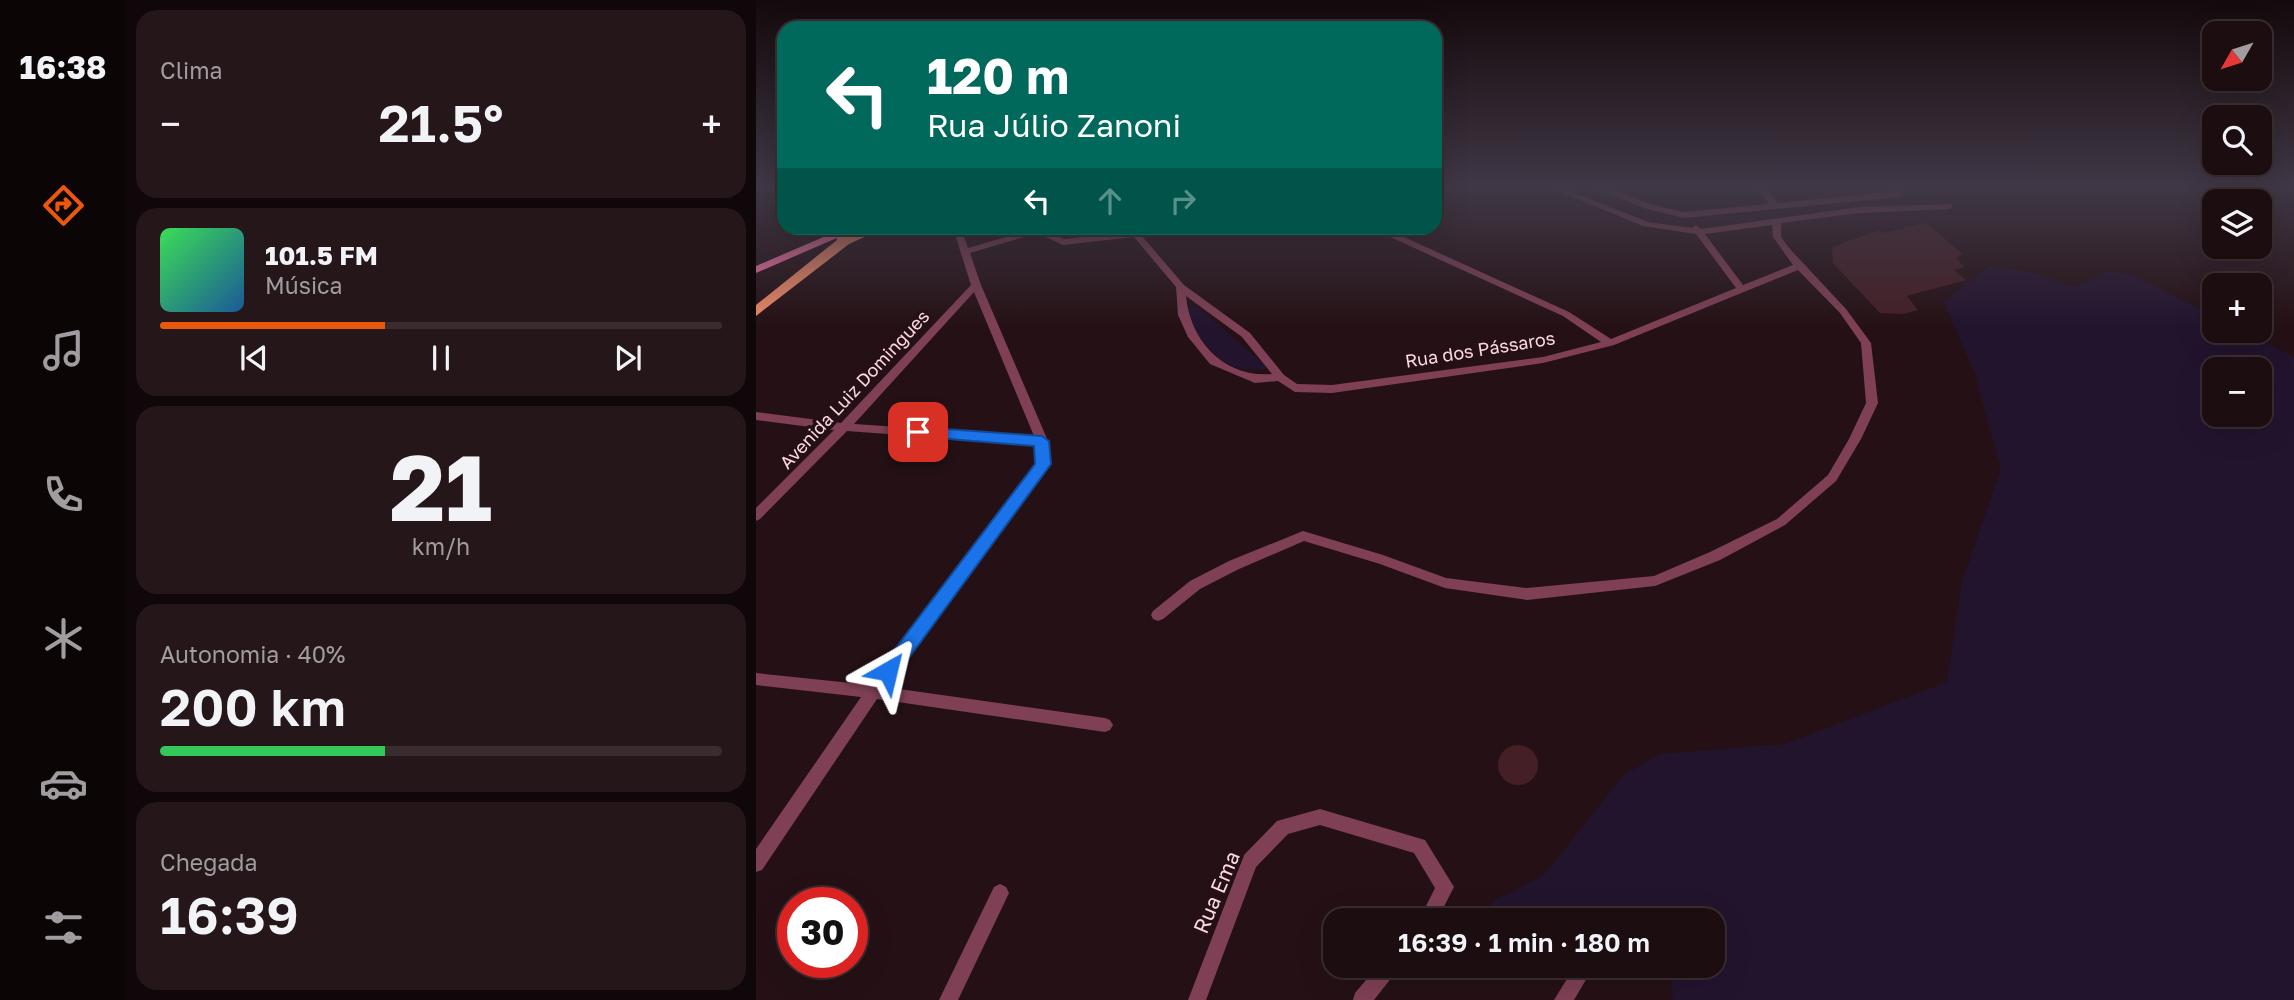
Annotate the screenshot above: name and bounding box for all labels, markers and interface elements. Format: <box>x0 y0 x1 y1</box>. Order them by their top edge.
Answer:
north arrow <box>2202 21 2272 91</box>
map controls <box>2202 21 2272 427</box>
text: 120 m <box>927 46 1069 105</box>
text: 16:38 <box>19 48 107 86</box>
icon: left <box>812 49 903 140</box>
text: Clima <box>160 56 223 84</box>
text: 21.5° <box>379 91 503 153</box>
text: − <box>160 101 181 146</box>
text: + <box>701 101 722 146</box>
button: search <box>2202 105 2272 175</box>
text: Rua Júlio Zanoni <box>927 106 1181 144</box>
icon: directions <box>39 181 88 230</box>
icon: left <box>1018 182 1056 220</box>
icon: ahead <box>1091 182 1129 220</box>
icon: right <box>1164 182 1202 220</box>
button: layers <box>2202 189 2272 259</box>
text: 101.5 FM <box>265 240 378 271</box>
text: Música <box>265 271 343 299</box>
button: + <box>2202 273 2272 343</box>
street label: Avenida Luiz Domingues <box>775 305 933 473</box>
icon: music <box>39 326 88 375</box>
street label: Rua dos Pássaros <box>1403 326 1557 372</box>
icon: previous <box>235 339 273 377</box>
icon: pause <box>422 339 460 377</box>
icon: next <box>609 339 647 377</box>
button: − <box>2202 357 2272 427</box>
pin <box>888 402 948 462</box>
icon: arrive <box>899 413 937 451</box>
text: 21 <box>390 432 492 541</box>
icon: phone <box>39 470 88 519</box>
text: km/h <box>412 532 470 560</box>
icon: climate <box>39 614 88 663</box>
position arrow <box>851 634 925 708</box>
text: Autonomia · 40% <box>160 640 345 668</box>
text: 200 km <box>160 675 346 737</box>
icon: car <box>39 759 88 808</box>
street label: Rua Ema <box>1187 847 1245 937</box>
text: Chegada <box>160 848 257 876</box>
text: 16:39 <box>160 883 299 945</box>
speed limit sign: 30 <box>777 887 868 978</box>
icon: filters <box>39 903 88 952</box>
text: 16:39 · 1 min · 180 m <box>1398 927 1650 958</box>

